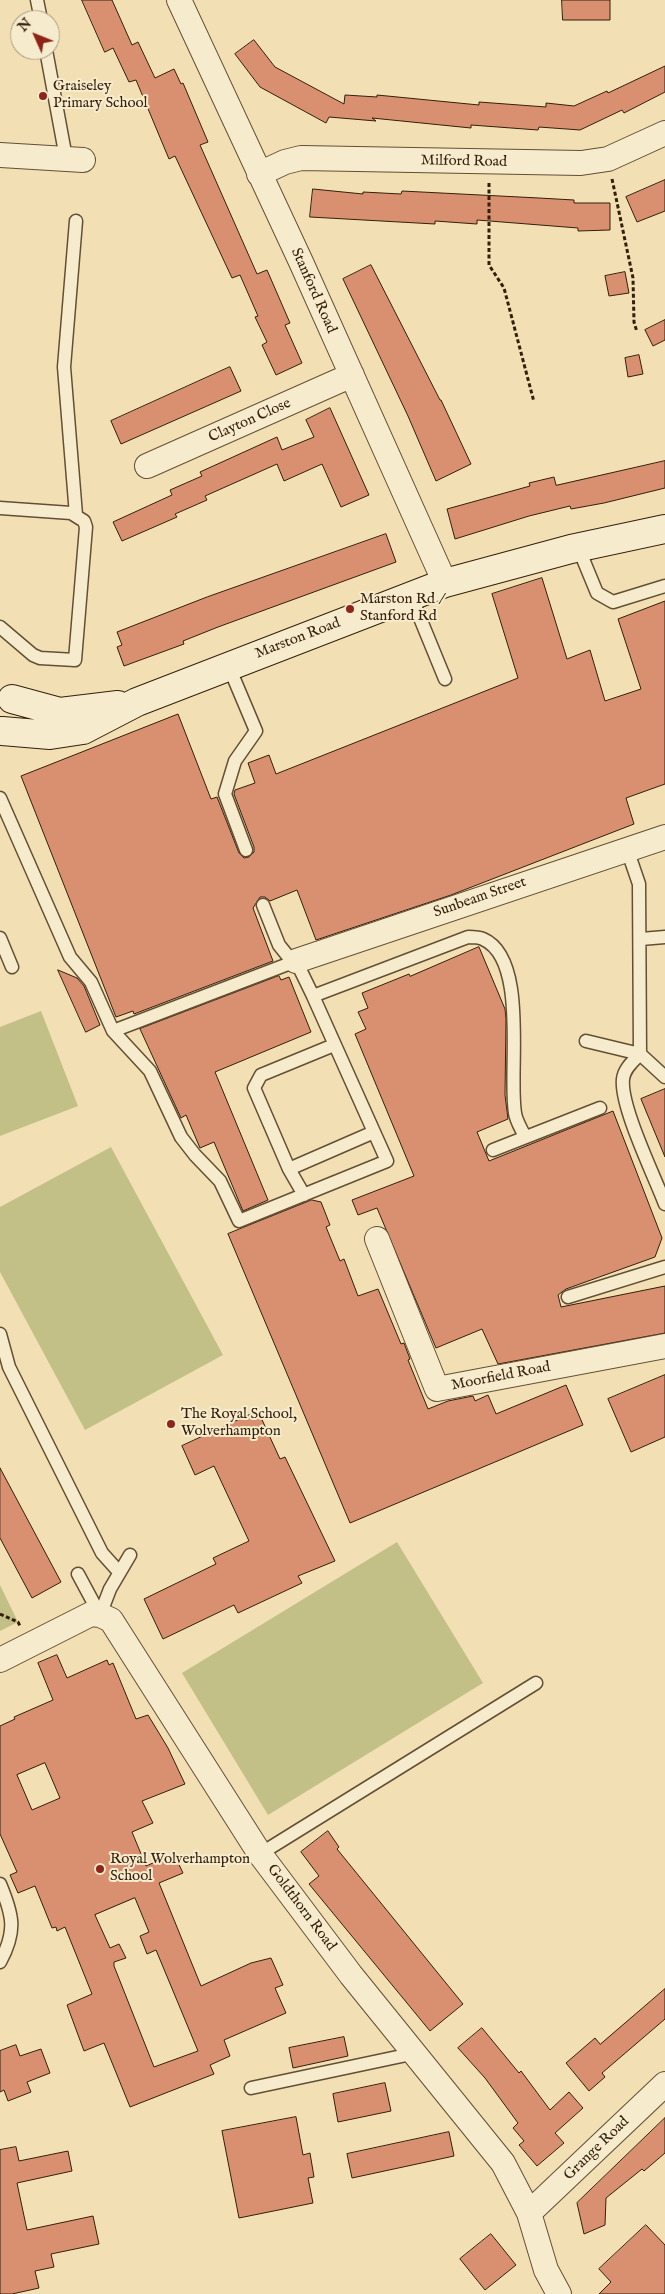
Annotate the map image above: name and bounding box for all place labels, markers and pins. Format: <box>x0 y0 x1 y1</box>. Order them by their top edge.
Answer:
place label: Graiseley Primary School <box>53 78 148 113</box>
marker: Graiseley Primary School <box>37 90 49 102</box>
place label: Marston Rd / Stanford Rd <box>360 591 443 626</box>
marker: Marston Rd / Stanford Rd <box>344 603 356 615</box>
place label: The Royal School, Wolverhampton <box>181 1406 297 1441</box>
marker: The Royal School, Wolverhampton <box>165 1418 177 1430</box>
place label: Royal Wolverhampton School <box>110 1851 250 1886</box>
marker: Royal Wolverhampton School <box>94 1863 106 1875</box>

